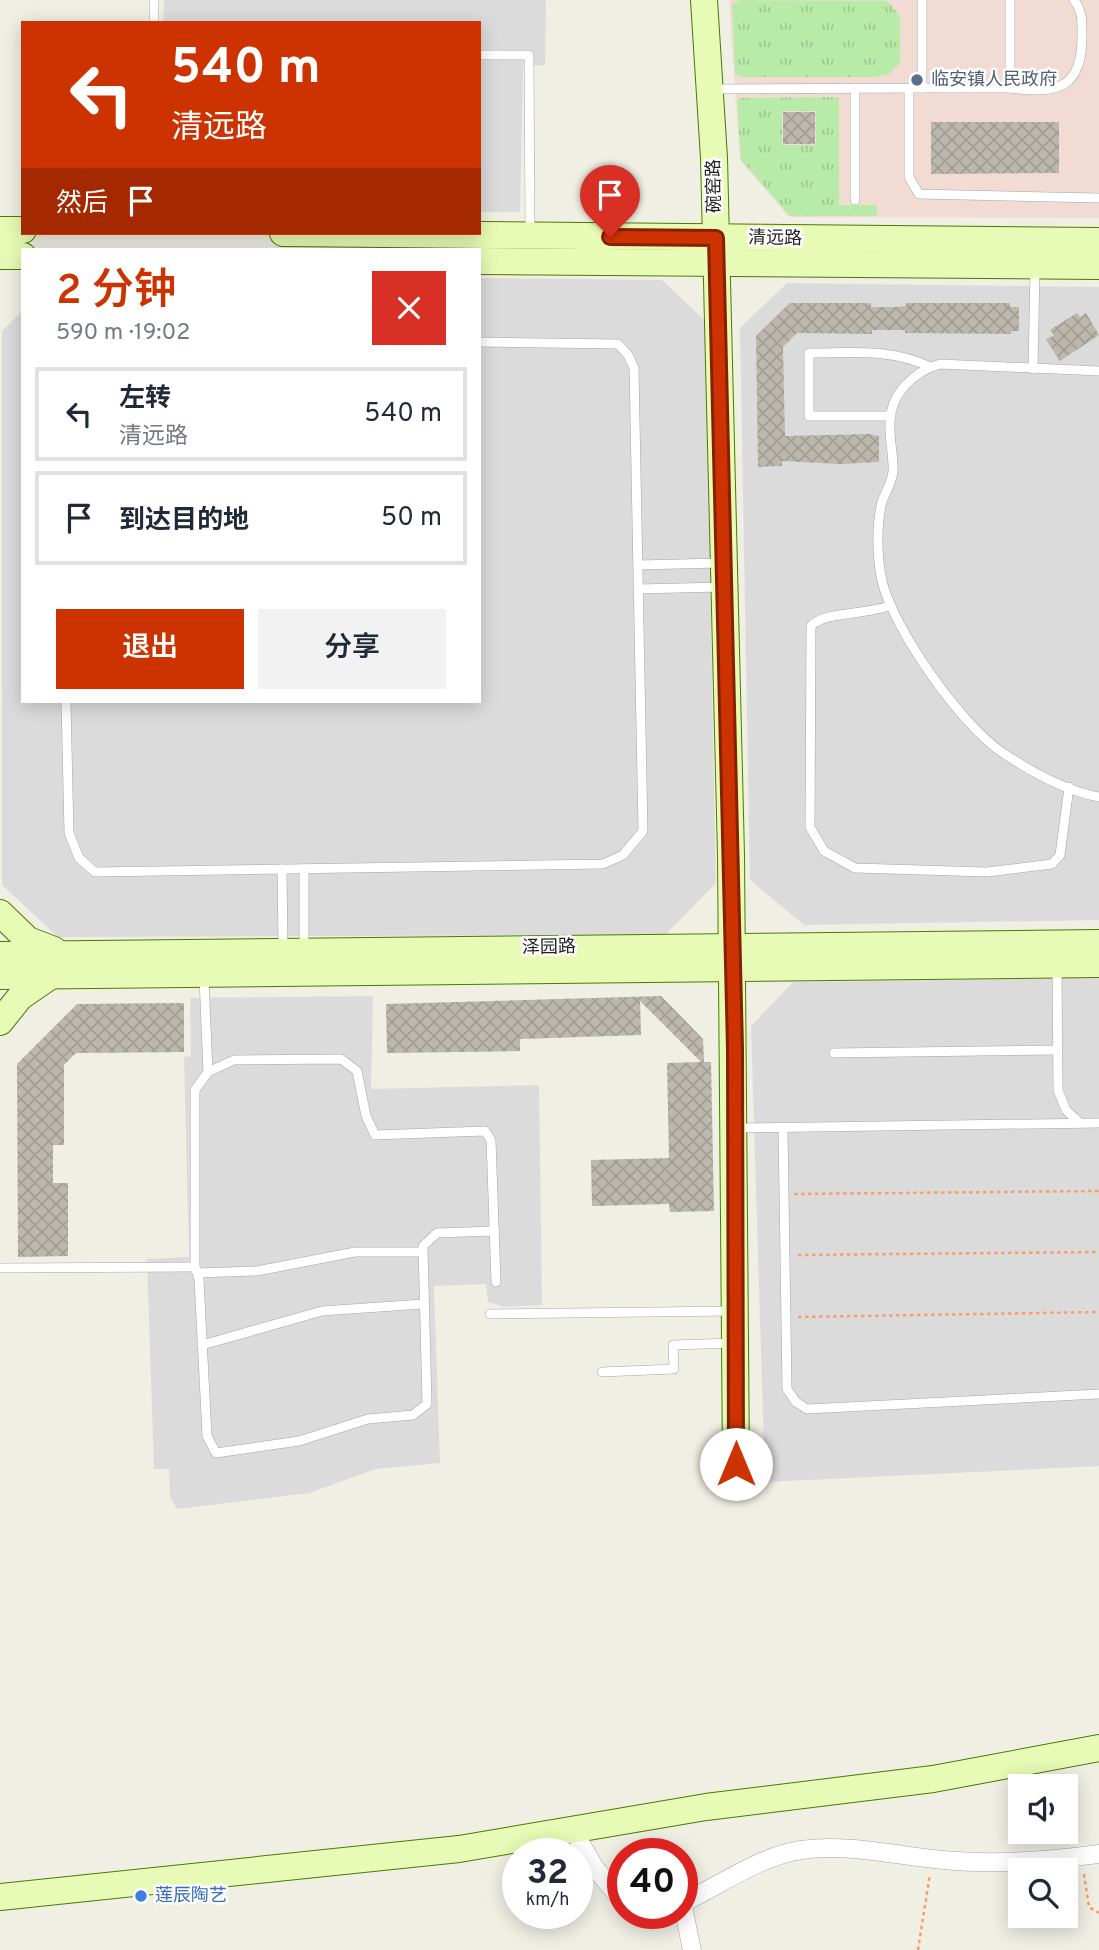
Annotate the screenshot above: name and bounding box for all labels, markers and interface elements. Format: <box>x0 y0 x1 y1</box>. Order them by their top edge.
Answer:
text: 540 m <box>171 39 321 101</box>
icon: left <box>56 49 147 140</box>
place label: 临安镇人民政府 <box>931 69 1057 92</box>
marker: 临安镇人民政府 <box>909 72 925 88</box>
text: 清远路 <box>171 109 267 149</box>
street label: 碗窑路 <box>703 159 727 213</box>
pin <box>580 165 640 237</box>
icon: arrive <box>591 176 629 214</box>
icon: arrive <box>122 182 160 220</box>
text: 然后 <box>56 188 108 221</box>
street label: 清远路 <box>748 227 802 251</box>
text: 2 分钟 <box>56 266 176 319</box>
button: close <box>372 271 446 345</box>
text: 590 m · 19:02 <box>56 319 190 348</box>
text: 左转 <box>119 383 171 416</box>
icon: left <box>60 395 98 433</box>
text: 540 m <box>364 398 442 431</box>
text: 清远路 <box>119 423 188 452</box>
icon: arrive <box>60 499 98 537</box>
text: 50 m <box>381 502 442 535</box>
text: 到达目的地 <box>119 505 249 538</box>
button: 退出 <box>56 609 244 689</box>
button: 分享 <box>258 609 446 689</box>
street label: 泽园路 <box>522 936 576 960</box>
position arrow <box>699 1427 773 1501</box>
map controls <box>1008 1774 1078 1928</box>
button: sound <box>1008 1774 1078 1844</box>
speed limit sign: 40 <box>607 1838 698 1929</box>
text: 32 <box>527 1852 568 1896</box>
button: search <box>1008 1858 1078 1928</box>
place label: 莲辰陶艺 <box>155 1885 227 1908</box>
marker: 莲辰陶艺 <box>133 1888 149 1904</box>
text: km/h <box>526 1889 569 1912</box>

